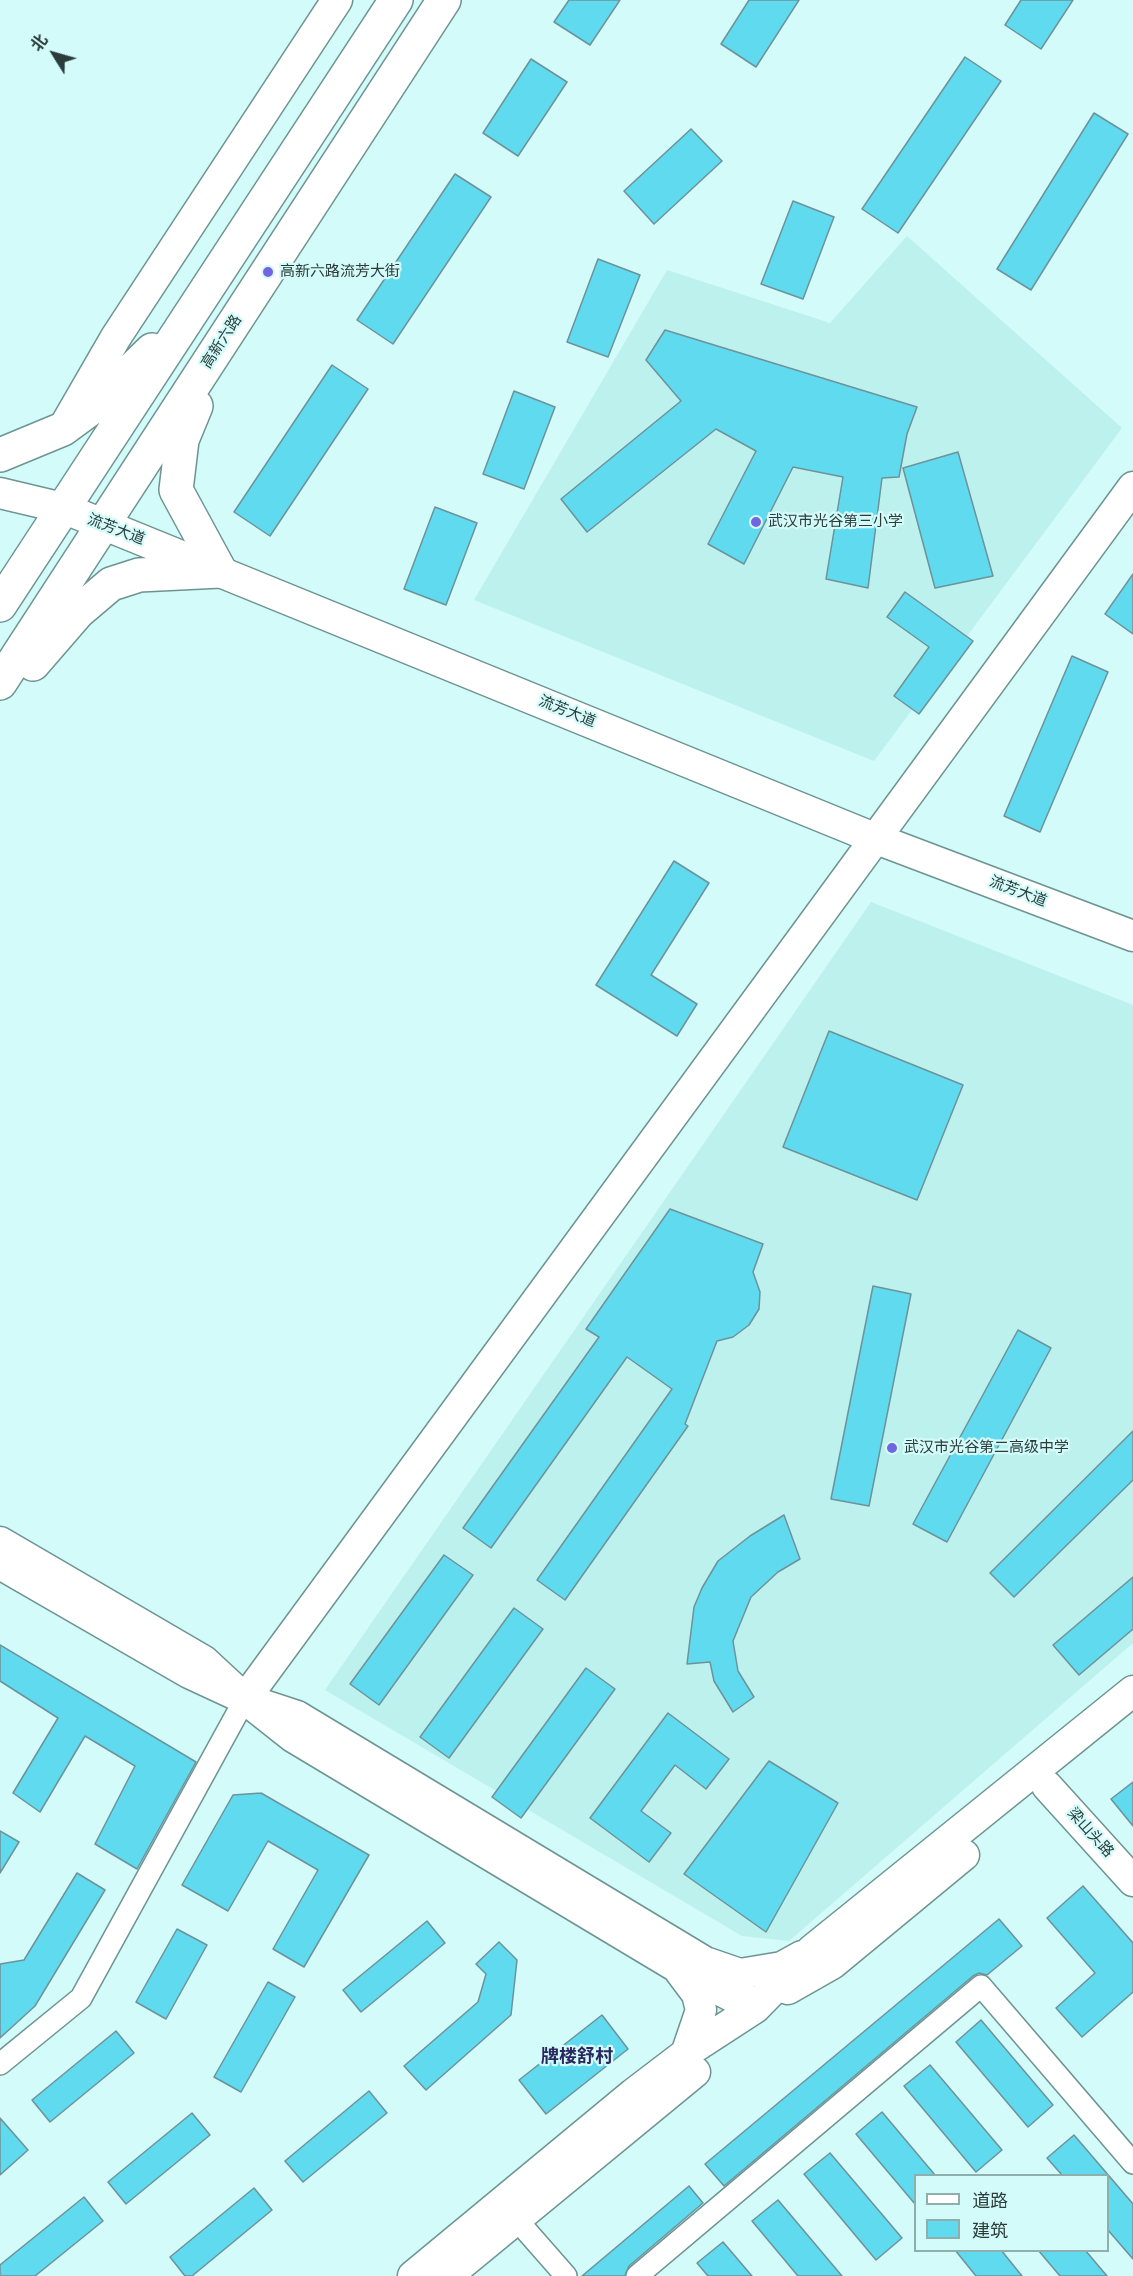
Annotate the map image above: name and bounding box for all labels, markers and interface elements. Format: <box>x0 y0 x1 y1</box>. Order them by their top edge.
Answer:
north arrow <box>24 24 84 84</box>
text: 北 <box>27 31 52 55</box>
place label: 高新六路流芳大街 <box>280 263 400 281</box>
marker: 高新六路流芳大街 <box>261 265 275 279</box>
street label: 高新六路 <box>198 312 246 372</box>
street label: 流芳大道 <box>85 511 147 549</box>
place label: 武汉市光谷第三小学 <box>768 513 903 531</box>
marker: 武汉市光谷第三小学 <box>749 515 763 529</box>
street label: 流芳大道 <box>536 692 598 732</box>
street label: 流芳大道 <box>987 873 1049 911</box>
place label: 武汉市光谷第二高级中学 <box>904 1439 1069 1457</box>
marker: 武汉市光谷第二高级中学 <box>885 1441 899 1455</box>
street label: 梁山头路 <box>1063 1805 1117 1861</box>
district label: 牌楼舒村 <box>541 2046 613 2068</box>
legend <box>914 2174 1109 2252</box>
text: 道路 <box>972 2190 1008 2211</box>
text: 建筑 <box>972 2220 1008 2241</box>

